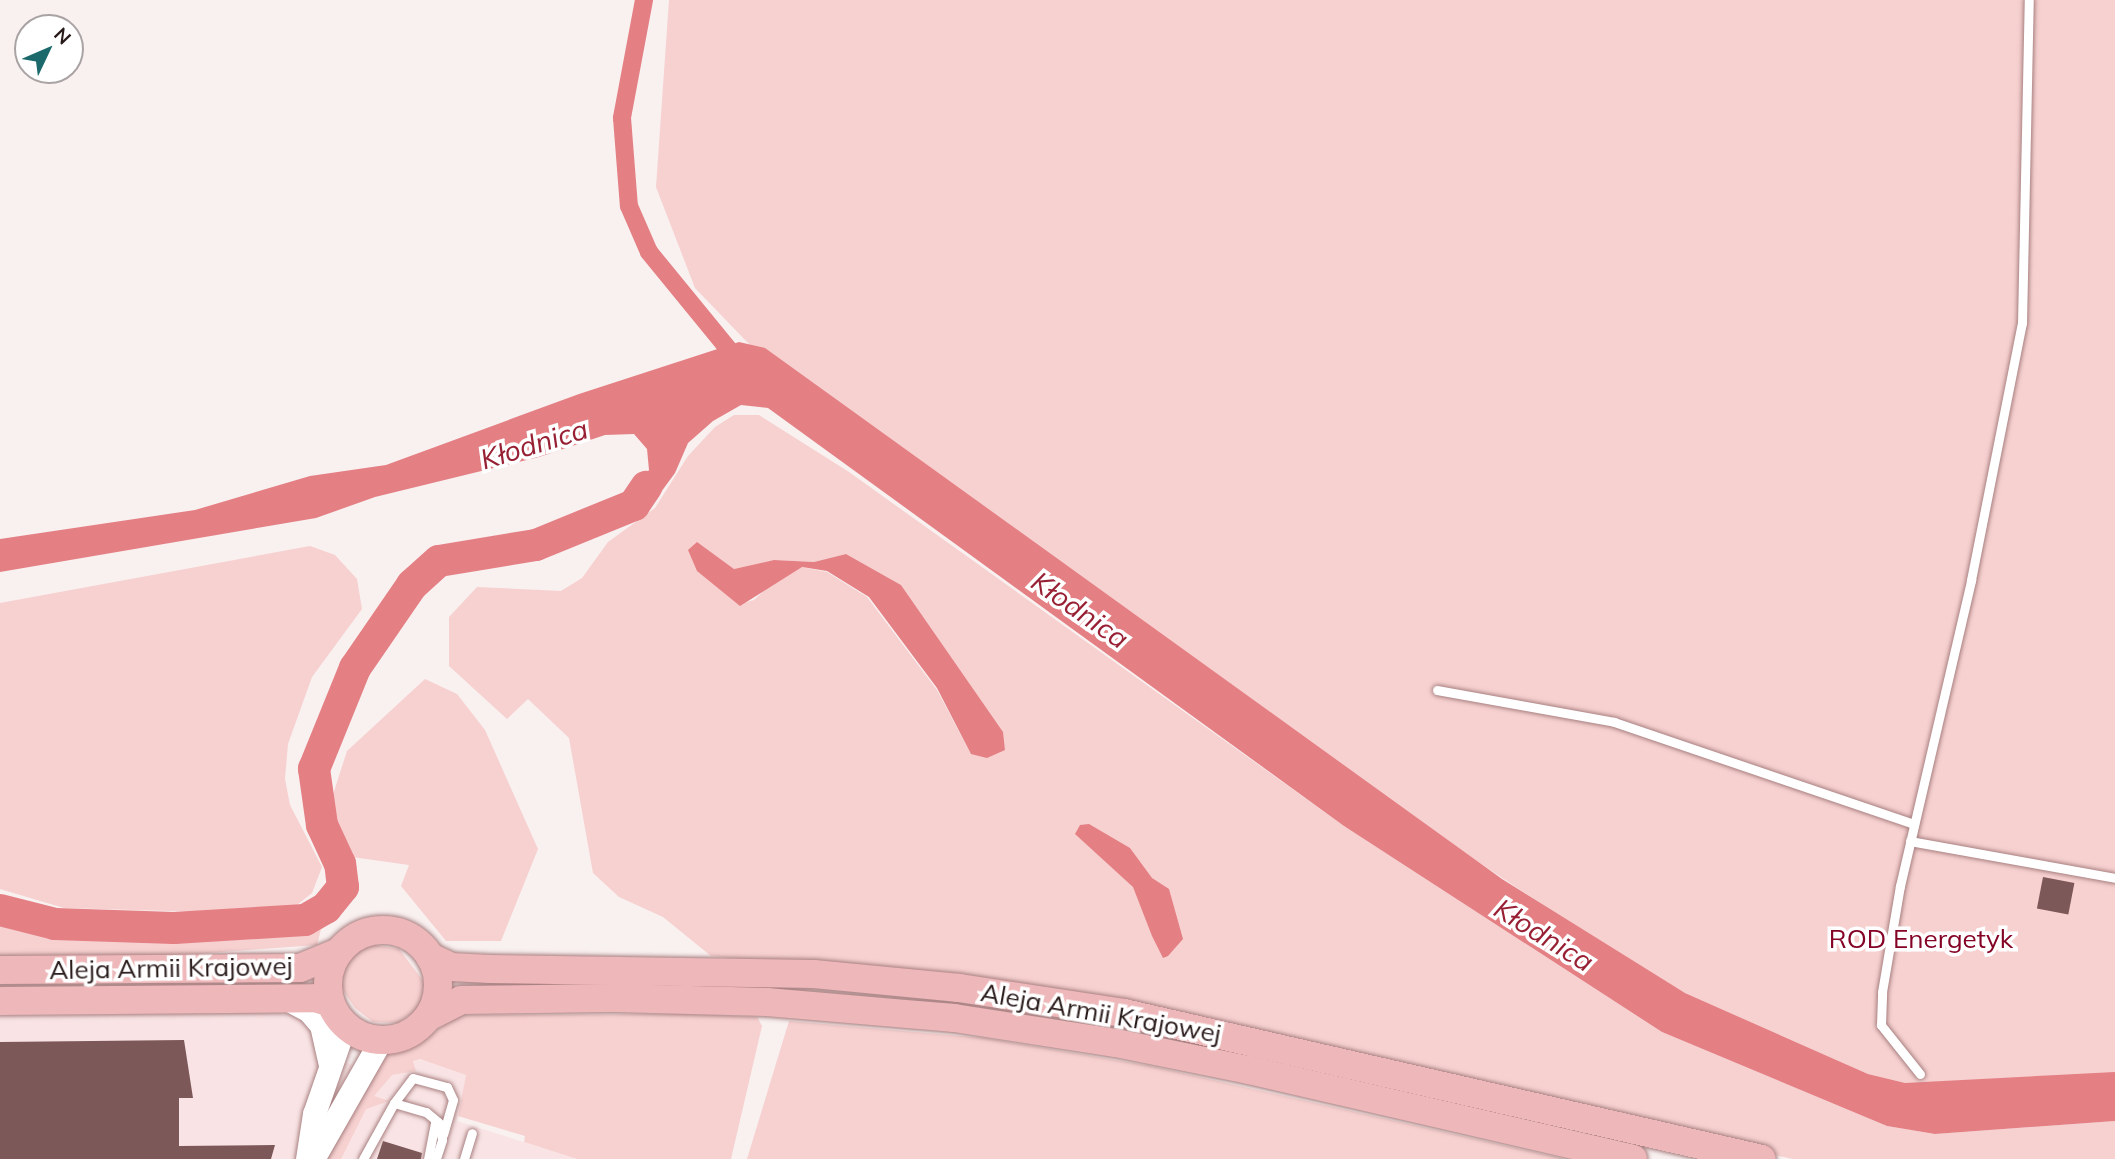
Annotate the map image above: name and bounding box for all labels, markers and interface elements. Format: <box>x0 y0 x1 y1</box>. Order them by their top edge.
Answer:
north arrow <box>14 14 84 84</box>
text: N <box>49 22 76 49</box>
water label: Kłodnica <box>476 412 592 476</box>
water label: Kłodnica <box>1025 564 1135 656</box>
water label: Kłodnica <box>1488 891 1600 979</box>
park label: ROD Energetyk <box>1829 923 2013 955</box>
street label: Aleja Armii Krajowej <box>49 950 293 986</box>
street label: Aleja Armii Krajowej <box>978 976 1224 1050</box>

